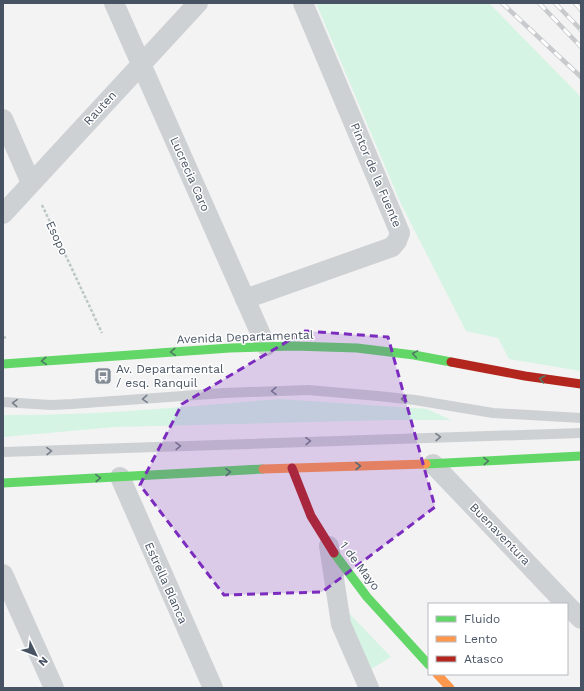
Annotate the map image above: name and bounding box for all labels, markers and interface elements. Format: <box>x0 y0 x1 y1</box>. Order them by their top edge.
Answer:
street label: Rauten <box>81 88 119 128</box>
street label: Pintor de la Fuente <box>348 121 404 229</box>
street label: Lucrecia Caro <box>167 134 213 214</box>
street label: Esopo <box>43 219 71 257</box>
street label: Avenida Departamental <box>176 328 314 346</box>
one-way arrow <box>170 347 176 356</box>
one-way arrow <box>412 351 418 359</box>
one-way arrow <box>41 357 47 366</box>
place label: Av. Departamental / esq. Ranquil <box>116 362 224 390</box>
bus stop icon: Av. Departamental / esq. Ranquil <box>93 366 113 386</box>
one-way arrow <box>539 376 545 384</box>
one-way arrow <box>271 387 277 395</box>
one-way arrow <box>142 394 148 403</box>
one-way arrow <box>401 395 407 404</box>
one-way arrow <box>12 399 18 408</box>
one-way arrow <box>435 433 441 442</box>
one-way arrow <box>305 437 311 446</box>
one-way arrow <box>175 442 181 450</box>
one-way arrow <box>46 447 52 455</box>
one-way arrow <box>483 456 489 465</box>
one-way arrow <box>355 462 361 470</box>
one-way arrow <box>225 467 231 476</box>
one-way arrow <box>95 474 101 482</box>
street label: Buenaventura <box>467 500 533 568</box>
street label: 1 de Mayo <box>337 539 383 593</box>
street label: Estrella Blanca <box>142 540 190 626</box>
legend <box>428 603 568 675</box>
text: Fluido <box>464 612 500 626</box>
text: Lento <box>464 632 498 646</box>
north arrow <box>16 635 56 675</box>
text: Atasco <box>464 652 504 666</box>
text: N <box>35 654 50 669</box>

